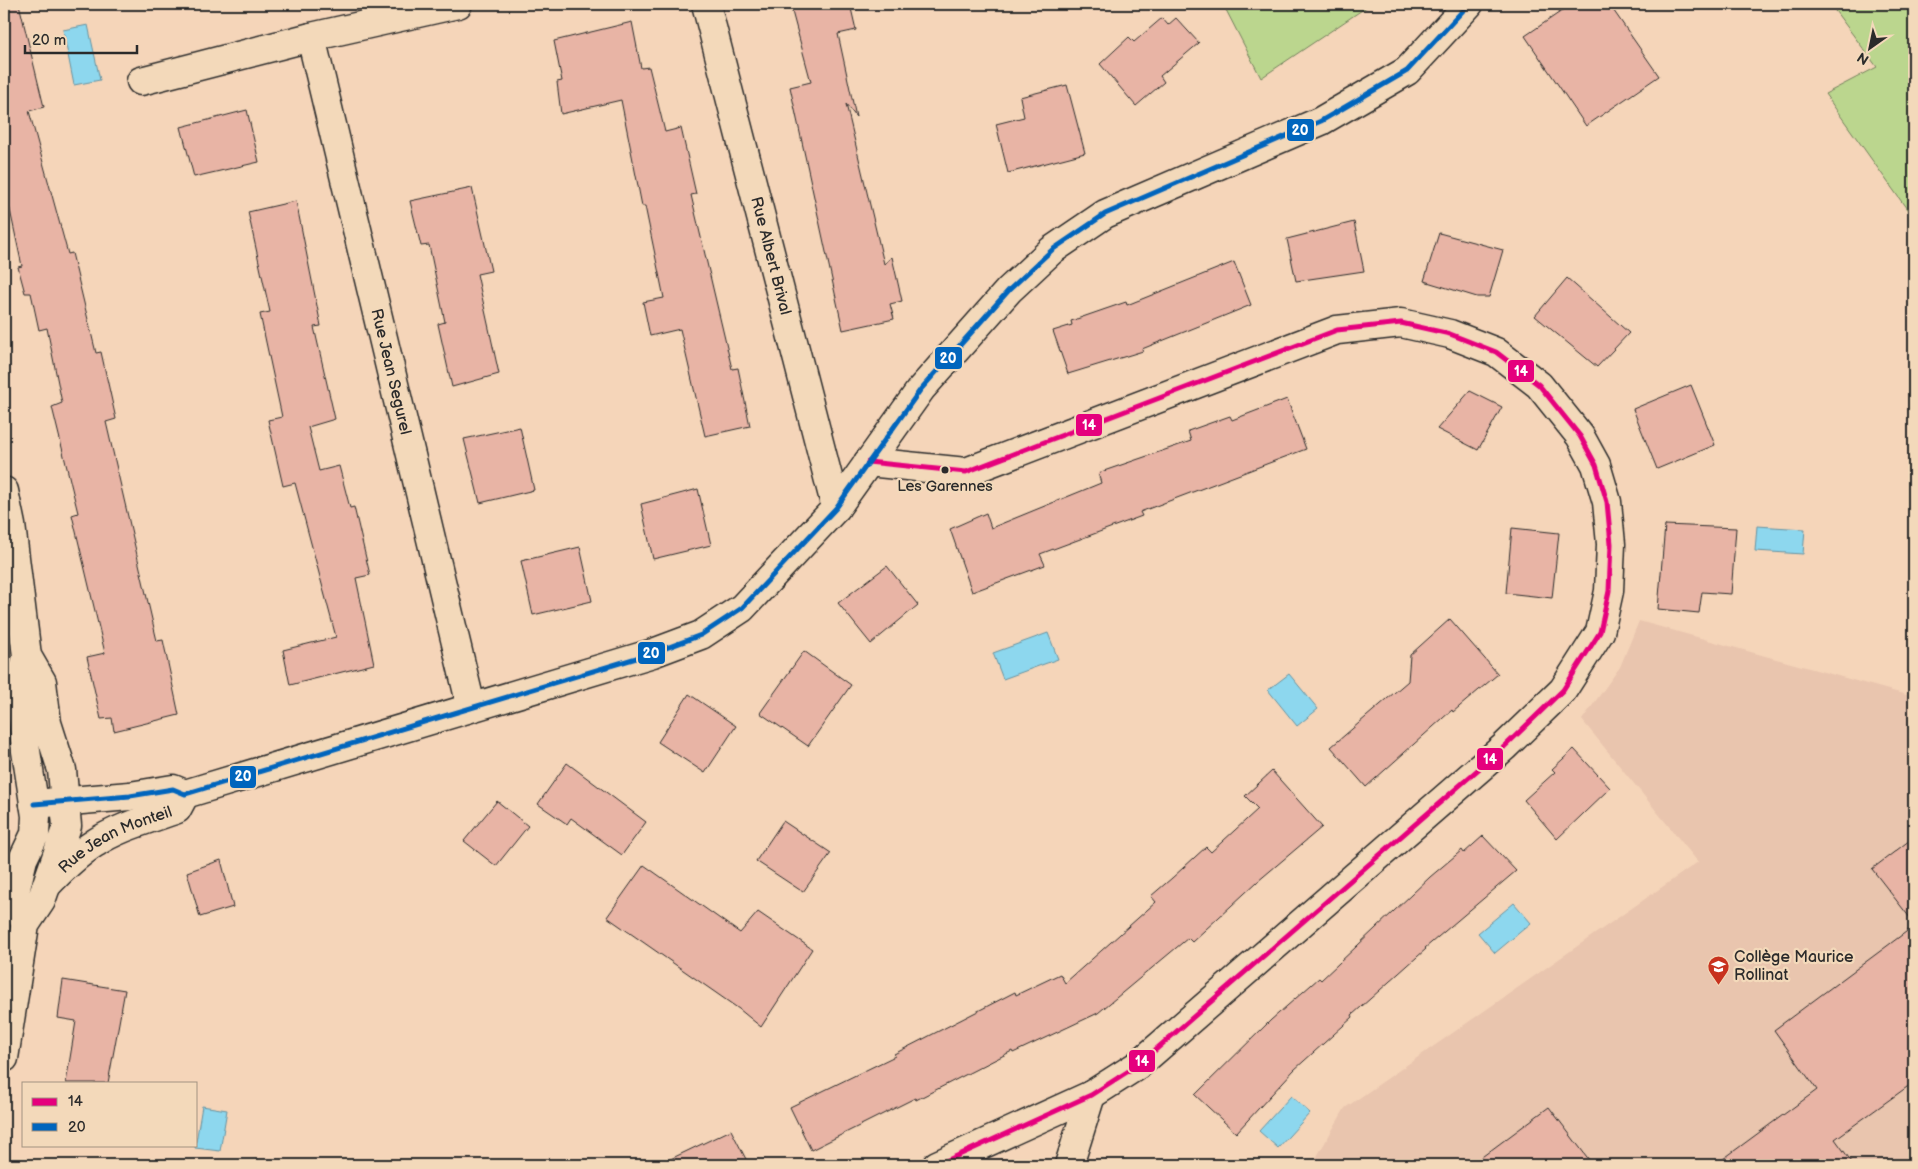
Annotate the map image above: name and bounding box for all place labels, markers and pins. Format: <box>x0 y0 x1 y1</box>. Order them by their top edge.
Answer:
marker: Les Garennes <box>940 465 950 475</box>
place label: Les Garennes <box>897 477 993 496</box>
place label: Collège Maurice Rollinat <box>1734 948 1854 985</box>
school or university icon: Collège Maurice Rollinat <box>1706 954 1730 985</box>

